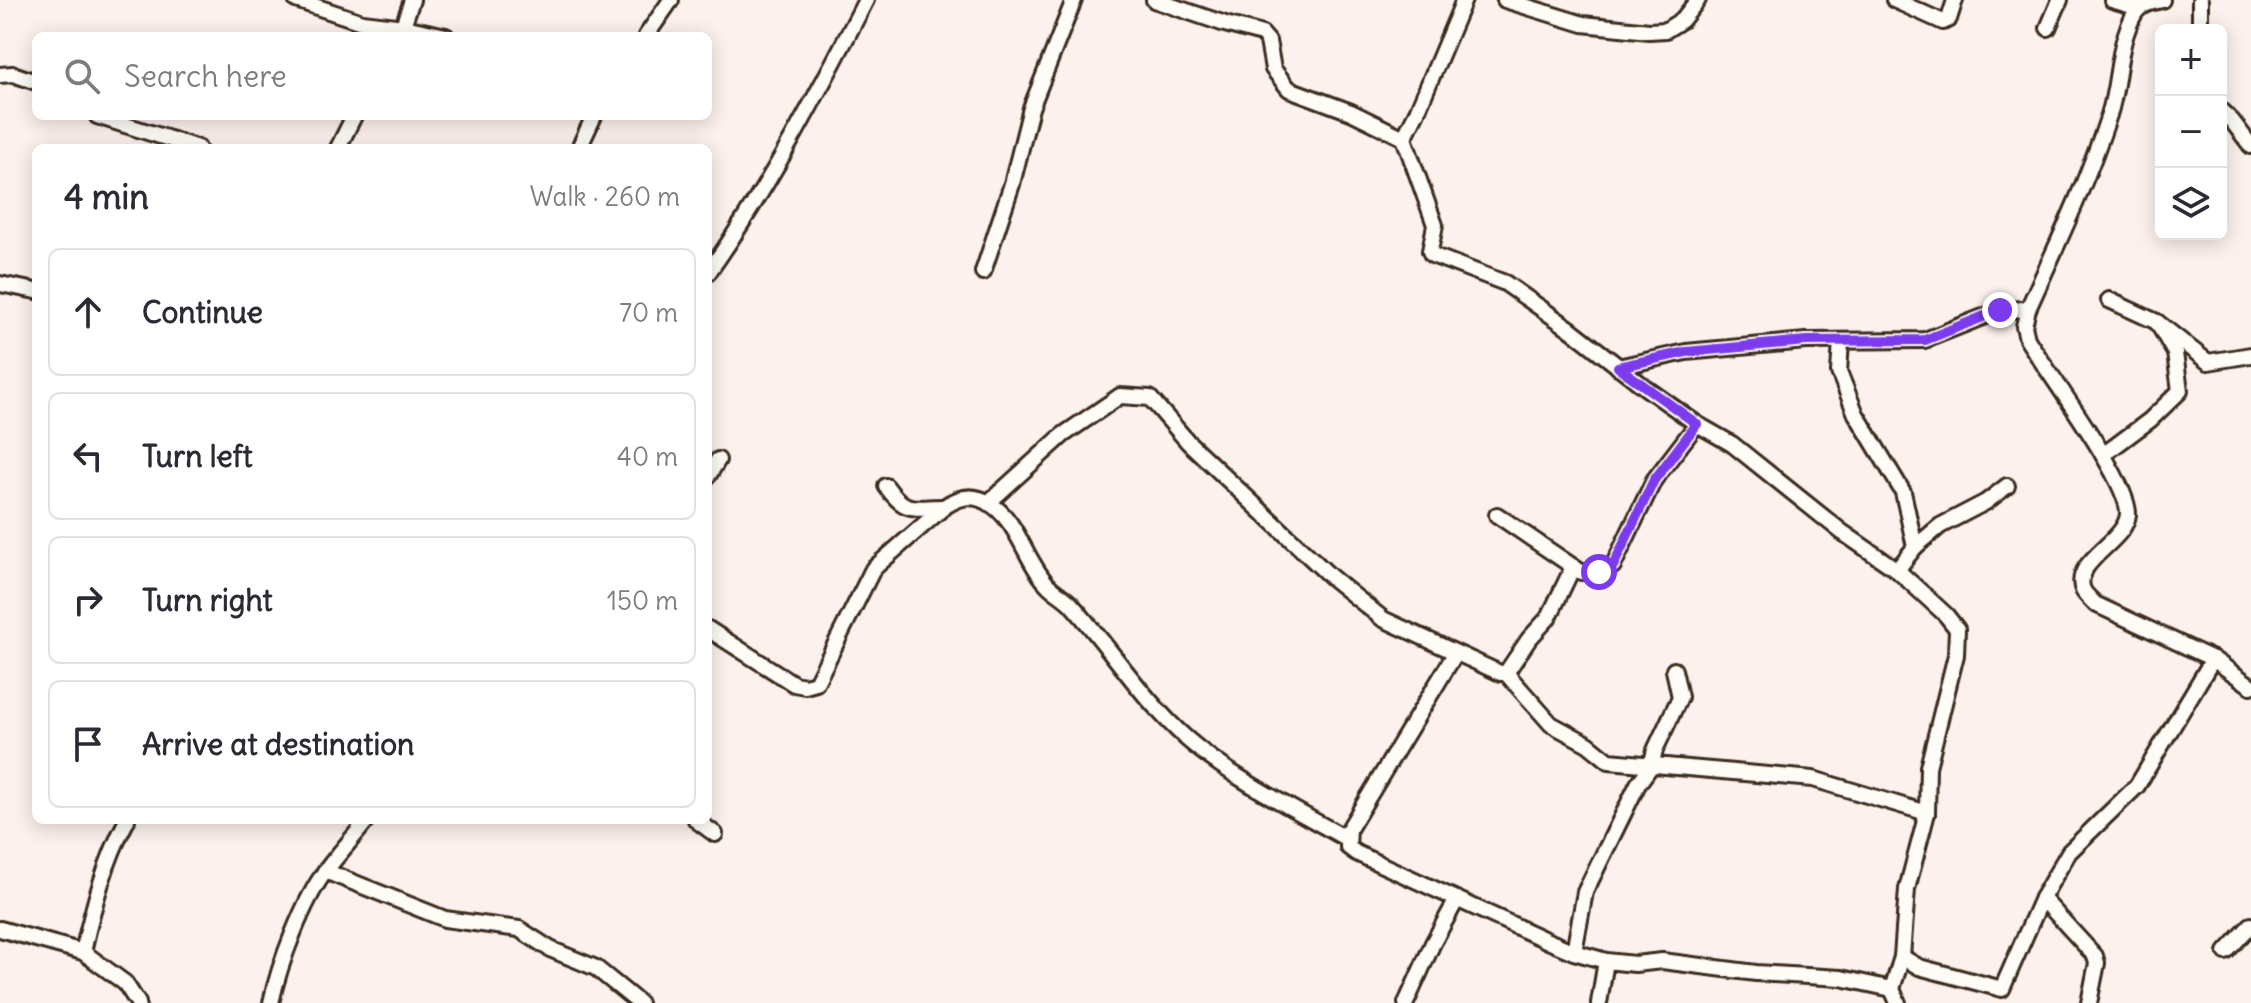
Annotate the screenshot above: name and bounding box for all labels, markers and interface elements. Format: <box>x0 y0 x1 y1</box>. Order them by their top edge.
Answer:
map controls <box>2155 24 2227 240</box>
button: + <box>2155 24 2227 96</box>
search box <box>32 32 712 120</box>
icon: search <box>60 54 104 98</box>
text: Search here <box>124 57 287 95</box>
button: − <box>2155 96 2227 168</box>
button: layers <box>2155 168 2227 240</box>
text: 4 min <box>64 175 149 218</box>
text: Walk · 260 m <box>530 180 680 213</box>
icon: ahead <box>66 290 110 334</box>
route end <box>1982 292 2018 328</box>
text: Continue <box>142 293 263 331</box>
text: 70 m <box>619 296 678 329</box>
icon: left <box>66 434 110 478</box>
text: Turn left <box>142 437 253 475</box>
text: 40 m <box>617 440 678 473</box>
route start <box>1581 554 1617 590</box>
icon: right <box>66 578 110 622</box>
text: Turn right <box>142 581 273 619</box>
text: 150 m <box>607 584 678 617</box>
icon: arrive <box>66 722 110 766</box>
text: Arrive at destination <box>142 725 414 763</box>

